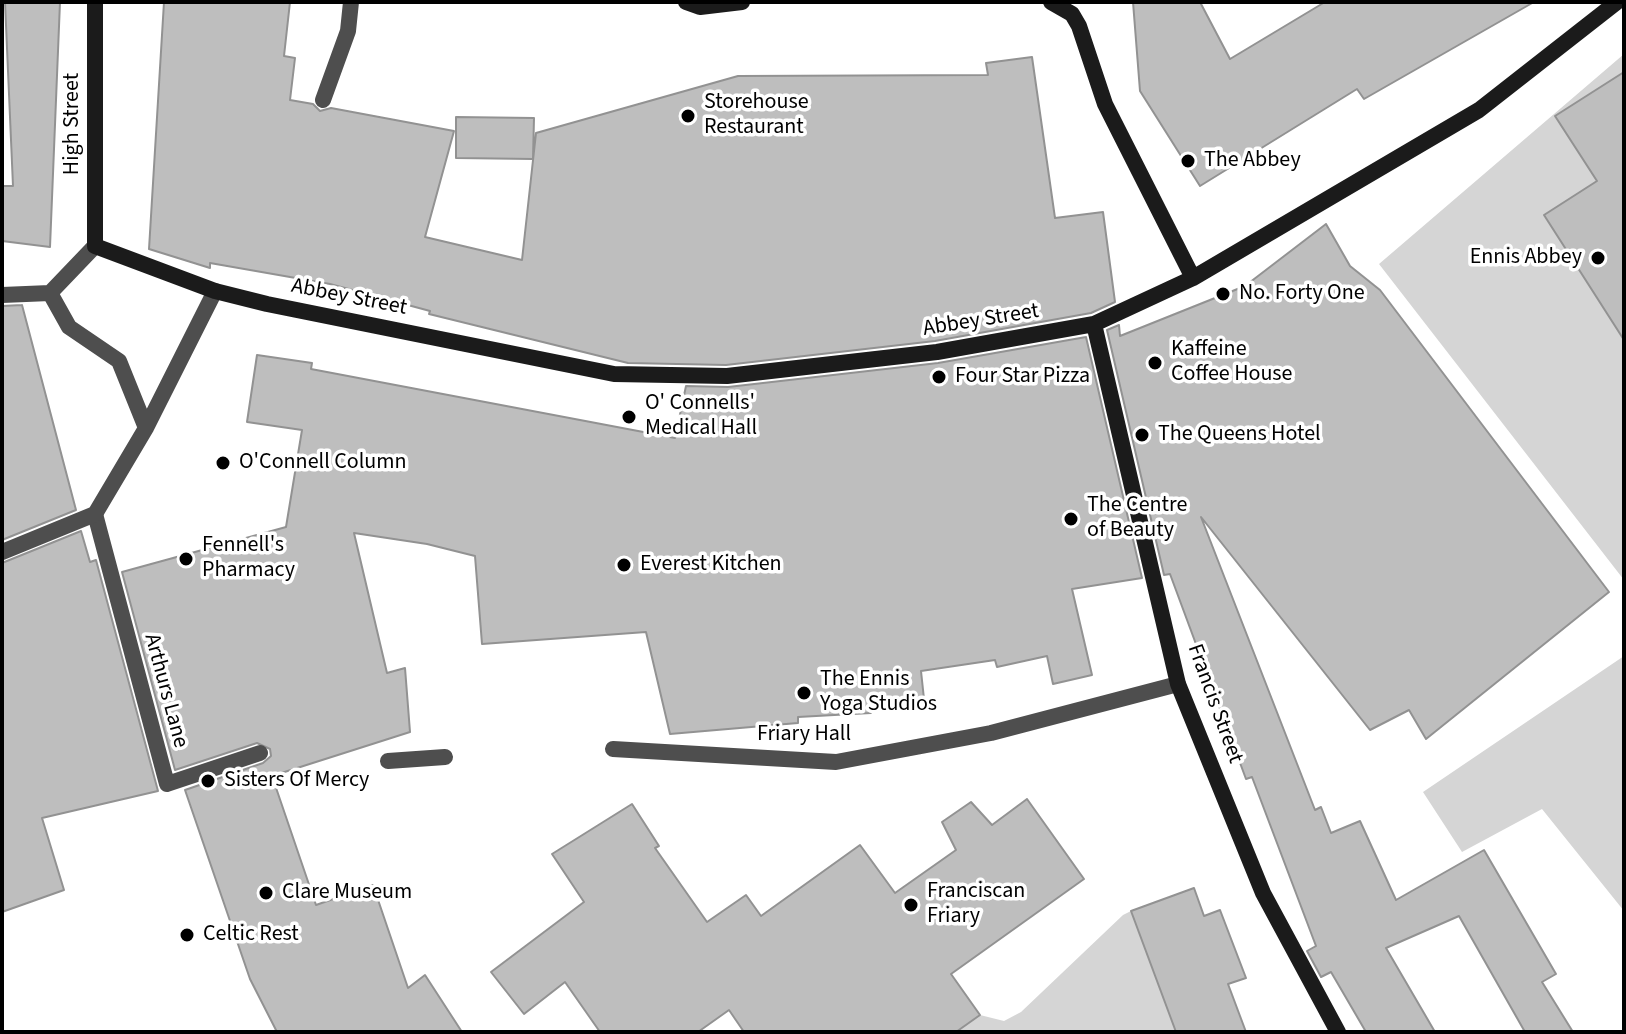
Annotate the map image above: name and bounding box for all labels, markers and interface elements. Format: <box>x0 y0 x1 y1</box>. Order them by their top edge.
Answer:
street label: High Street <box>60 73 86 175</box>
place label: Storehouse Restaurant <box>704 90 809 142</box>
marker: Storehouse Restaurant <box>679 107 697 125</box>
place label: The Abbey <box>1204 148 1301 174</box>
marker: The Abbey <box>1179 152 1197 170</box>
place label: Ennis Abbey <box>1470 245 1582 271</box>
marker: Ennis Abbey <box>1589 249 1607 267</box>
street label: Abbey Street <box>289 274 409 322</box>
place label: No. Forty One <box>1239 281 1365 307</box>
marker: No. Forty One <box>1214 285 1232 303</box>
street label: Abbey Street <box>921 299 1041 343</box>
place label: Kaffeine Coffee House <box>1171 337 1293 388</box>
marker: Kaffeine Coffee House <box>1146 354 1164 372</box>
place label: Four Star Pizza <box>955 364 1090 390</box>
marker: Four Star Pizza <box>930 368 948 386</box>
place label: O' Connells' Medical Hall <box>645 391 757 442</box>
marker: O' Connells' Medical Hall <box>620 408 638 426</box>
place label: The Queens Hotel <box>1158 422 1321 448</box>
marker: The Queens Hotel <box>1133 426 1151 444</box>
place label: O'Connell Column <box>239 450 407 476</box>
marker: O'Connell Column <box>214 454 232 472</box>
place label: The Centre of Beauty <box>1087 493 1187 544</box>
marker: The Centre of Beauty <box>1062 510 1080 528</box>
place label: Fennell's Pharmacy <box>202 533 295 584</box>
marker: Fennell's Pharmacy <box>177 550 195 568</box>
place label: Everest Kitchen <box>640 552 782 578</box>
marker: Everest Kitchen <box>615 556 633 574</box>
street label: Arthurs Lane <box>137 631 193 751</box>
street label: Francis Street <box>1180 641 1248 767</box>
place label: The Ennis Yoga Studios <box>820 667 937 718</box>
marker: The Ennis Yoga Studios <box>795 684 813 702</box>
street label: Friary Hall <box>757 722 851 748</box>
place label: Sisters Of Mercy <box>224 768 369 794</box>
marker: Sisters Of Mercy <box>199 772 217 790</box>
place label: Franciscan Friary <box>927 879 1025 930</box>
place label: Clare Museum <box>282 880 412 906</box>
marker: Clare Museum <box>257 884 275 902</box>
marker: Franciscan Friary <box>902 896 920 914</box>
place label: Celtic Rest <box>203 922 299 948</box>
marker: Celtic Rest <box>178 926 196 944</box>

